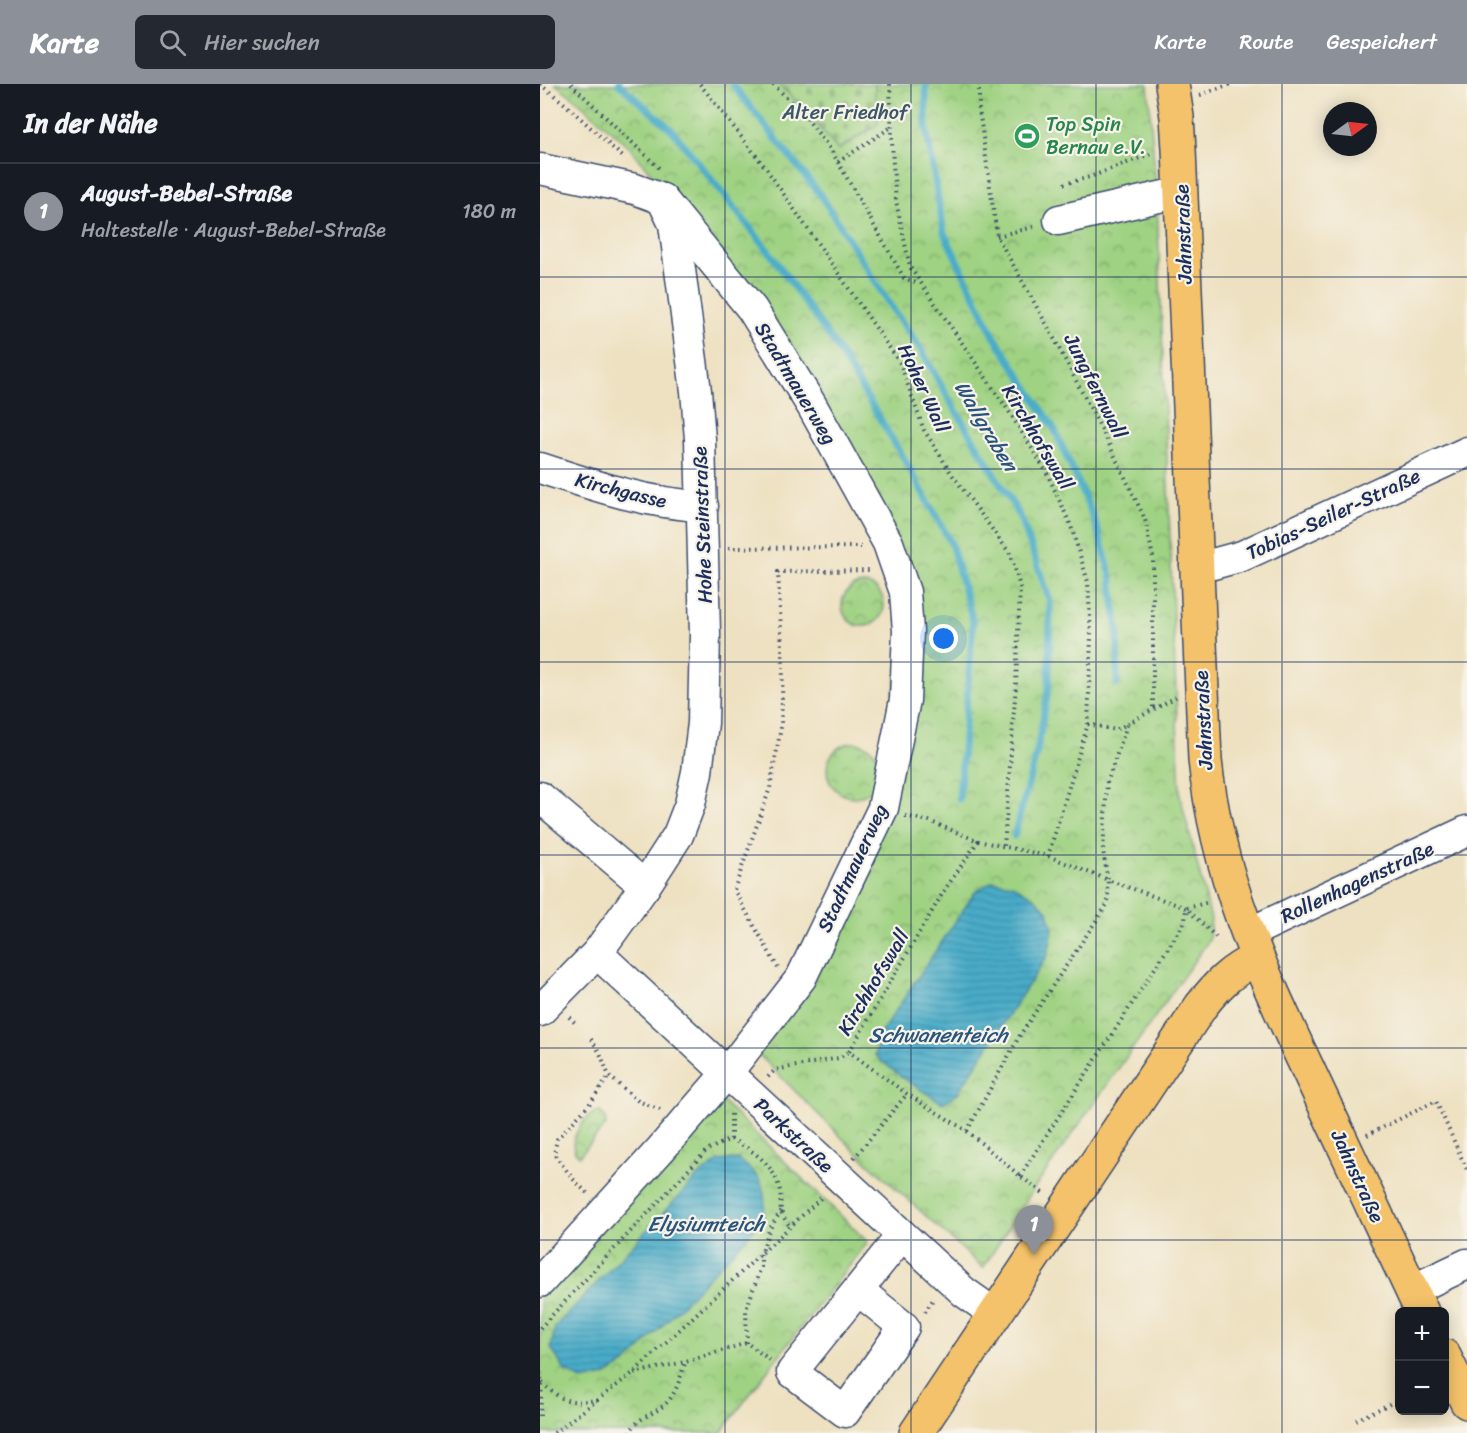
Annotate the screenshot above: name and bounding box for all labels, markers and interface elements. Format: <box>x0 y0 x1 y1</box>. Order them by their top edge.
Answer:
search box <box>135 15 555 69</box>
text: Karte <box>30 18 99 67</box>
text: Hier suchen <box>204 23 319 62</box>
text: Karte <box>1155 23 1206 61</box>
text: Route <box>1239 23 1293 61</box>
text: Gespeichert <box>1326 23 1437 61</box>
icon: search <box>156 26 189 59</box>
park label: Alter Friedhof <box>781 95 911 130</box>
text: In der Nähe <box>24 100 158 146</box>
north arrow <box>1323 102 1377 156</box>
place label: Top Spin Bernau e.V. <box>1046 107 1146 165</box>
sports icon: Top Spin Bernau e.V. <box>1012 121 1042 151</box>
text: August-Bebel-Straße <box>81 174 292 213</box>
street label: Jahnstraße <box>1164 183 1203 285</box>
text: 1 <box>39 194 48 229</box>
text: 180 m <box>462 194 516 229</box>
text: Haltestelle · August-Bebel-Straße <box>81 213 386 248</box>
street label: Stadtmauerweg <box>745 315 846 452</box>
street label: Jungfernwall <box>1054 327 1138 446</box>
street label: Hoher Wall <box>887 337 960 440</box>
water label: Wallgraben <box>944 373 1030 481</box>
street label: Kirchhofswall <box>992 377 1083 498</box>
street label: Hohe Steinstraße <box>682 445 723 604</box>
street label: Tobias-Seiler-Straße <box>1240 459 1426 570</box>
street label: Kirchgasse <box>571 462 671 519</box>
your location <box>929 624 958 653</box>
street label: Jahnstraße <box>1183 669 1224 771</box>
street label: Stadtmauerweg <box>807 798 898 938</box>
street label: Rollenhagenstraße <box>1274 831 1440 933</box>
street label: Kirchhofswall <box>828 922 919 1042</box>
water label: Schwanenteich <box>868 1016 1009 1054</box>
street label: Parkstraße <box>745 1089 842 1182</box>
street label: Jahnstraße <box>1320 1123 1395 1229</box>
water label: Elysiumteich <box>648 1205 766 1243</box>
pin: 1 <box>1014 1206 1054 1255</box>
map controls <box>1395 1307 1449 1415</box>
button: + <box>1395 1307 1449 1361</box>
button: − <box>1395 1361 1449 1415</box>

